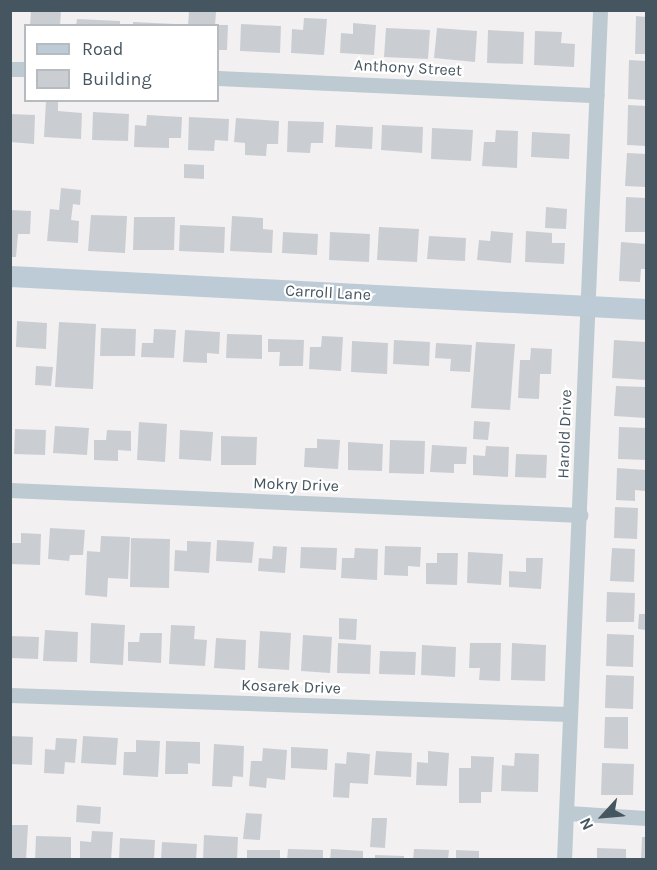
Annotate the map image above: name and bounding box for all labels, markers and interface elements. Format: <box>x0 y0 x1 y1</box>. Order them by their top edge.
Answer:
legend <box>24 24 219 102</box>
text: Road <box>82 38 123 60</box>
street label: Anthony Street <box>354 56 462 80</box>
text: Building <box>82 68 152 90</box>
street label: Carroll Lane <box>285 281 371 305</box>
street label: Harold Drive <box>554 389 576 479</box>
street label: Mokry Drive <box>253 474 339 496</box>
street label: Kosarek Drive <box>241 676 341 698</box>
north arrow <box>573 786 633 846</box>
text: N <box>575 815 597 833</box>

